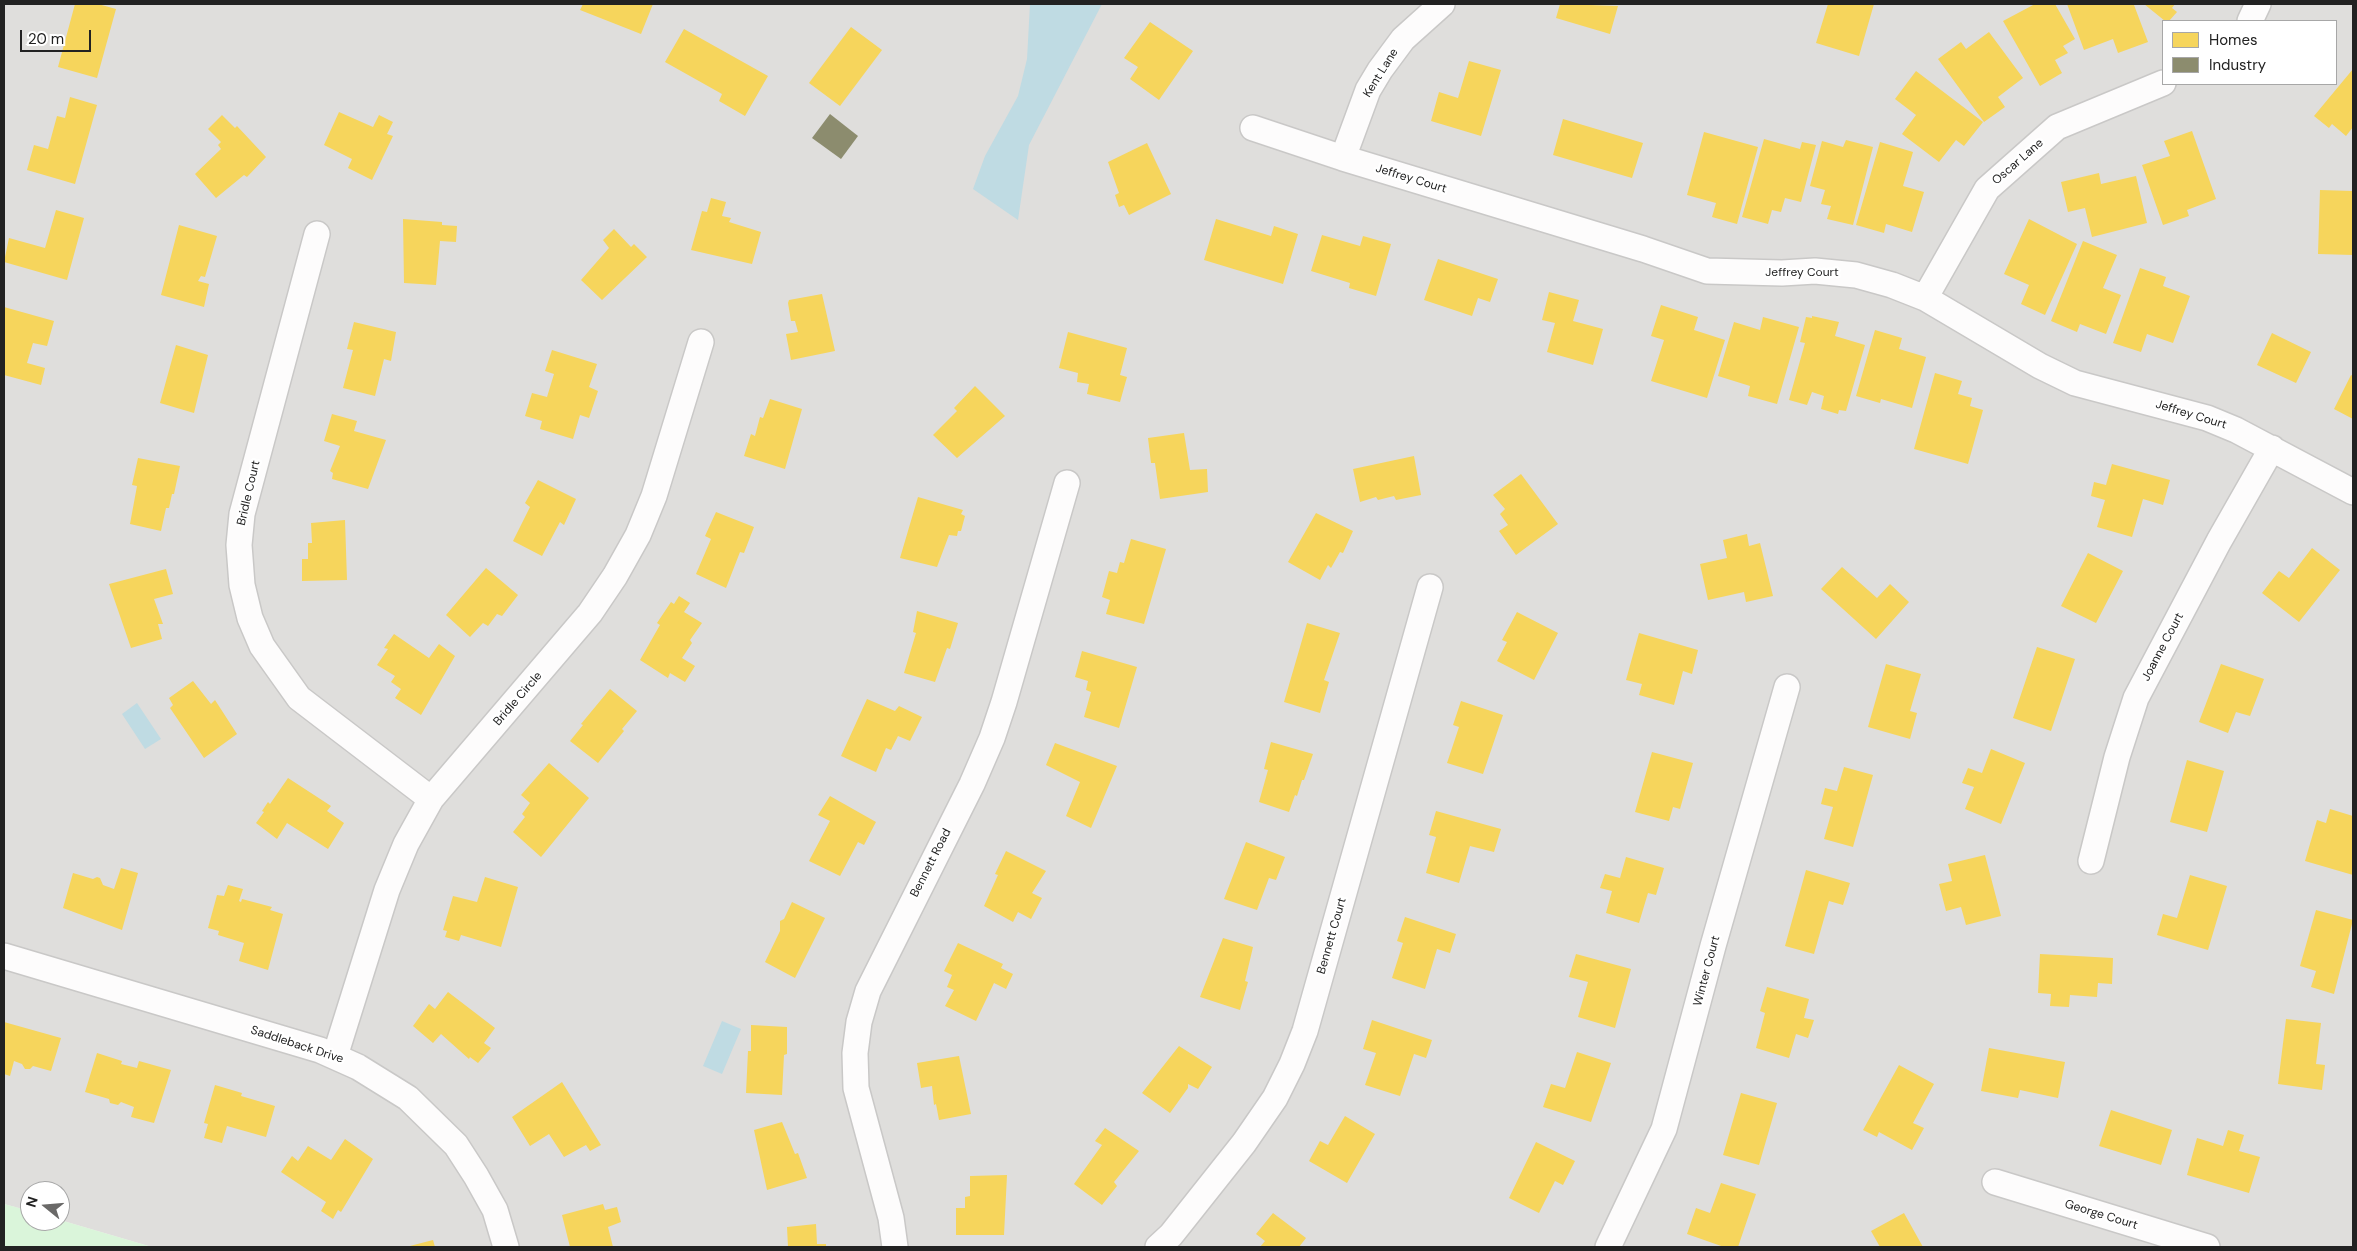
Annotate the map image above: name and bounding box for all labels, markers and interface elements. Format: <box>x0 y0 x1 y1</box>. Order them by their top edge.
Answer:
scale bar <box>22 20 94 52</box>
legend <box>2162 20 2337 85</box>
text: 20 m <box>28 29 64 49</box>
text: Homes <box>2209 30 2258 50</box>
street label: Kent Lane <box>1360 46 1402 100</box>
text: Industry <box>2209 55 2266 75</box>
street label: Oscar Lane <box>1990 136 2046 188</box>
street label: Jeffrey Court <box>1374 161 1448 197</box>
street label: Jeffrey Court <box>1765 266 1839 280</box>
street label: Jeffrey Court <box>2154 397 2228 433</box>
street label: Bridle Court <box>235 459 263 527</box>
street label: Joanne Court <box>2139 610 2187 684</box>
street label: Bridle Circle <box>491 669 545 729</box>
street label: Bennett Road <box>908 826 954 900</box>
street label: Bennett Court <box>1314 896 1350 976</box>
street label: Winter Court <box>1691 934 1723 1008</box>
street label: Saddleback Drive <box>249 1023 345 1067</box>
north arrow <box>20 1181 70 1231</box>
text: N <box>22 1194 42 1209</box>
street label: George Court <box>2063 1197 2139 1233</box>

